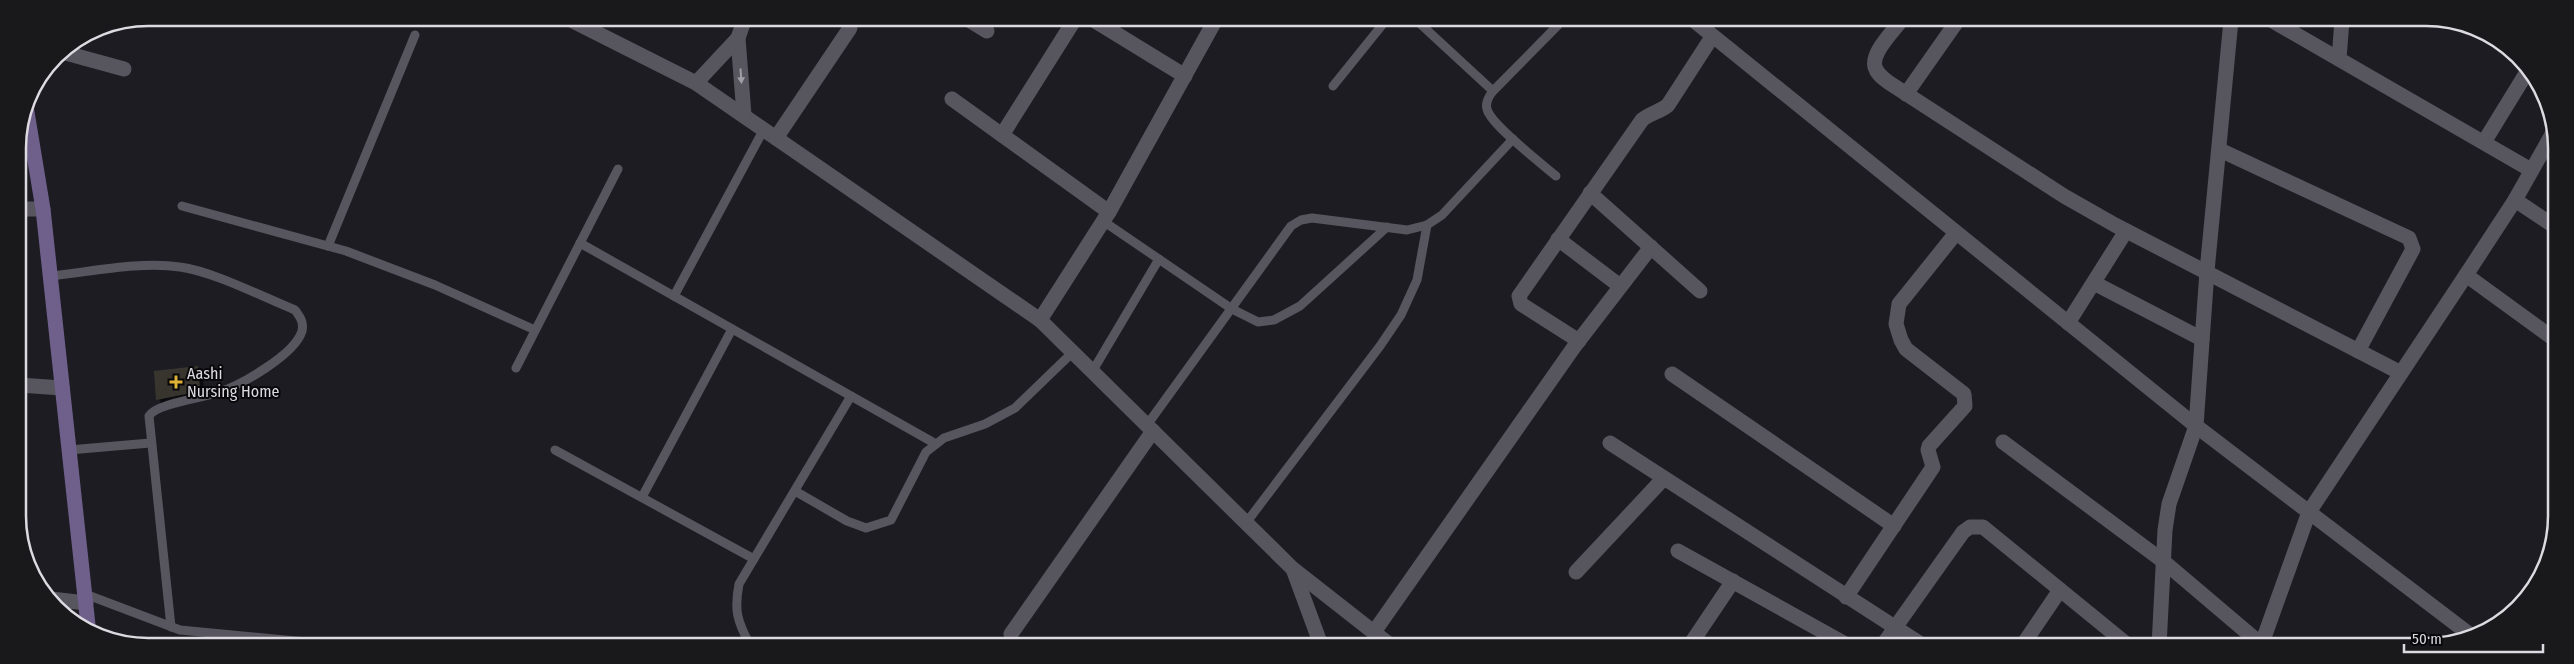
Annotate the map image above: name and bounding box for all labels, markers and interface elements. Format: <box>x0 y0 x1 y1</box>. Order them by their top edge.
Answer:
one-way arrow <box>737 69 745 85</box>
place label: Aashi Nursing Home <box>187 364 279 401</box>
marker: Aashi Nursing Home <box>169 375 183 389</box>
scale bar <box>2404 622 2543 654</box>
text: 50 m <box>2412 630 2442 648</box>

